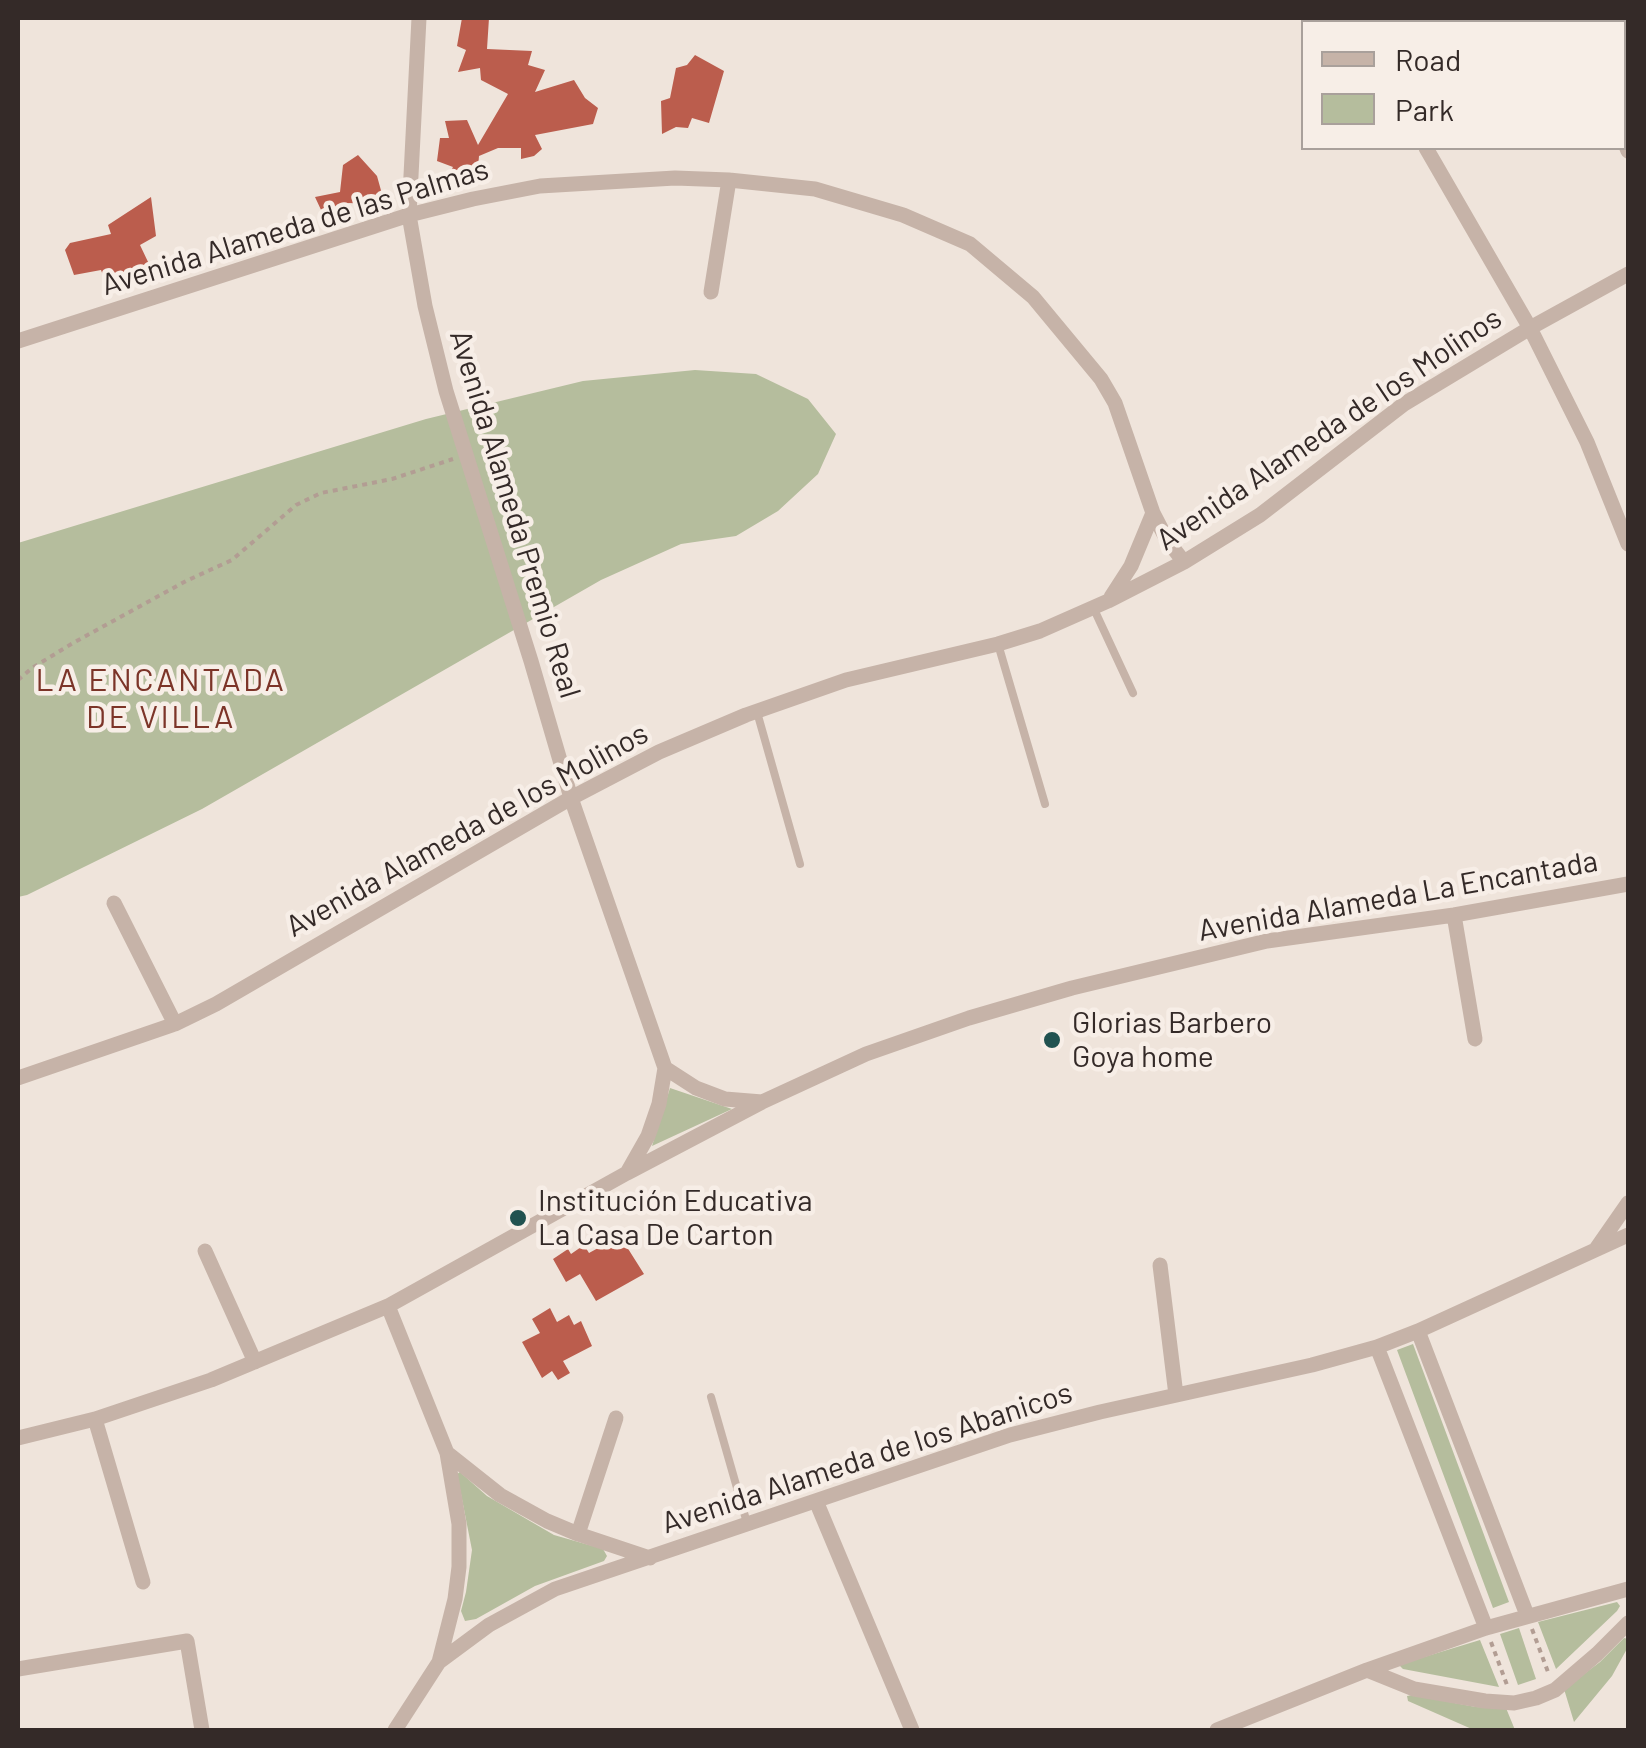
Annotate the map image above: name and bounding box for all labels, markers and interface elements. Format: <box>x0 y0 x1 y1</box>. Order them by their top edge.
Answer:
legend <box>1301 20 1626 150</box>
text: Road <box>1395 41 1461 77</box>
text: Park <box>1395 91 1454 127</box>
street label: Avenida Alameda de las Palmas <box>97 151 493 303</box>
street label: Avenida Alameda de los Molinos <box>1150 300 1508 558</box>
street label: Avenida Alameda Premio Real <box>442 326 588 702</box>
district label: LA ENCANTADA DE VILLA <box>35 661 287 736</box>
street label: Avenida Alameda de los Molinos <box>280 715 654 945</box>
street label: Avenida Alameda La Encantada <box>1195 843 1601 949</box>
place label: Glorias Barbero Goya home <box>1072 1005 1272 1076</box>
marker: Glorias Barbero Goya home <box>1041 1029 1063 1051</box>
place label: Institución Educativa La Casa De Carton <box>538 1183 813 1254</box>
marker: Institución Educativa La Casa De Carton <box>507 1207 529 1229</box>
street label: Avenida Alameda de los Abanicos <box>657 1375 1077 1541</box>

